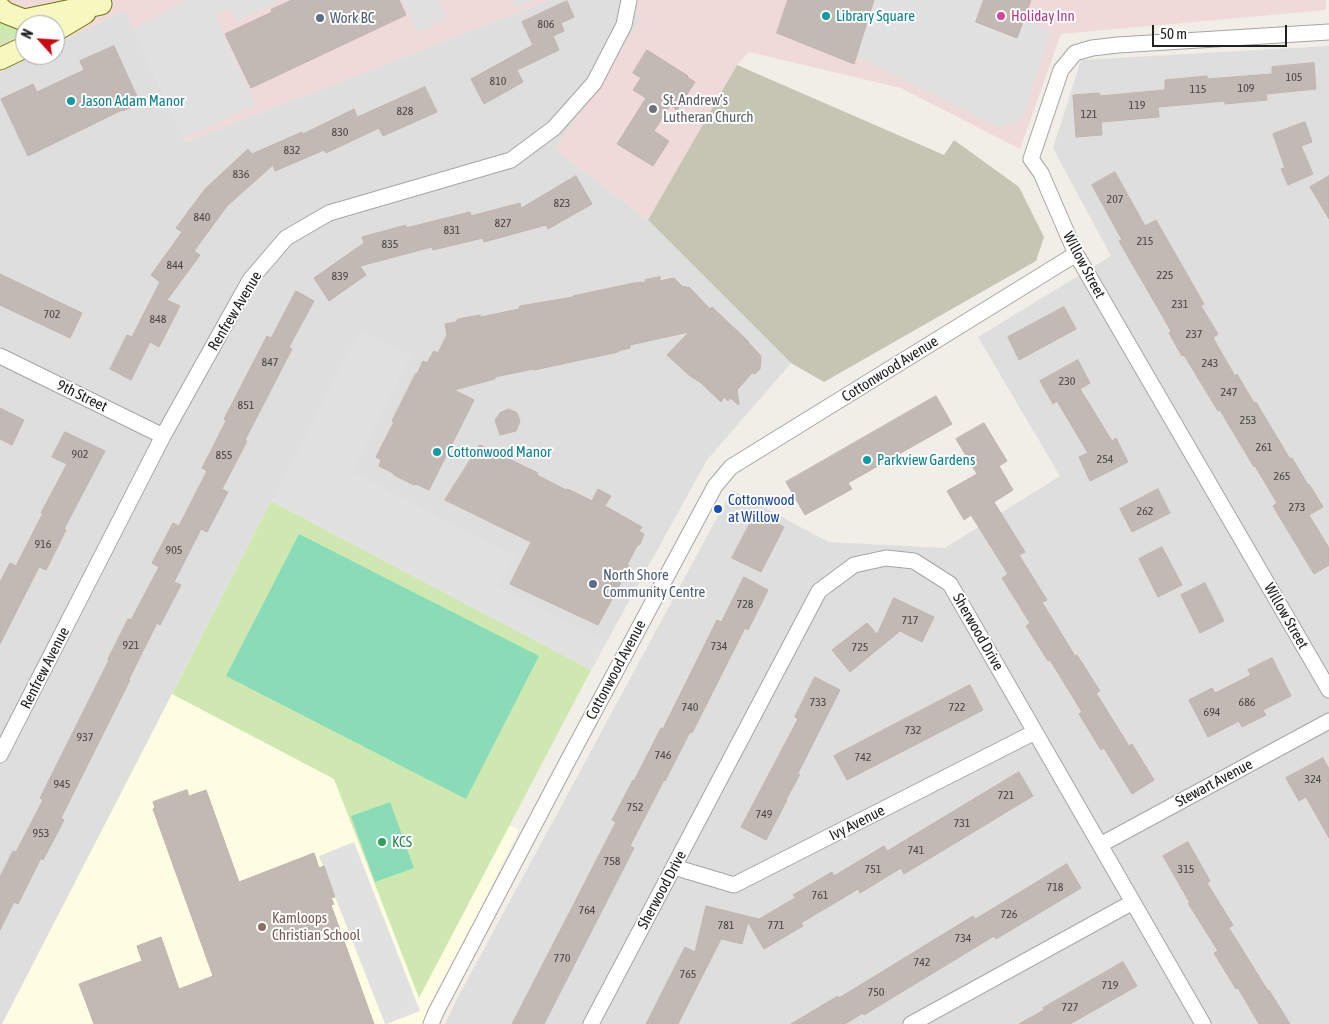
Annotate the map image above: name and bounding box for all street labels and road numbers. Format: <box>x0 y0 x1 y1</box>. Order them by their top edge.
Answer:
street label: Willow Street <box>1059 229 1109 301</box>
street label: Renfrew Avenue <box>204 268 266 354</box>
street label: Cottonwood Avenue <box>839 332 941 406</box>
street label: 9th Street <box>54 376 110 416</box>
street label: Willow Street <box>1260 580 1312 652</box>
street label: Sherwood Drive <box>949 590 1007 674</box>
street label: Cottonwood Avenue <box>582 617 650 723</box>
street label: Renfrew Avenue <box>17 624 73 712</box>
street label: Stewart Avenue <box>1172 755 1256 811</box>
street label: Ivy Avenue <box>826 801 888 845</box>
street label: Sherwood Drive <box>634 848 690 932</box>

